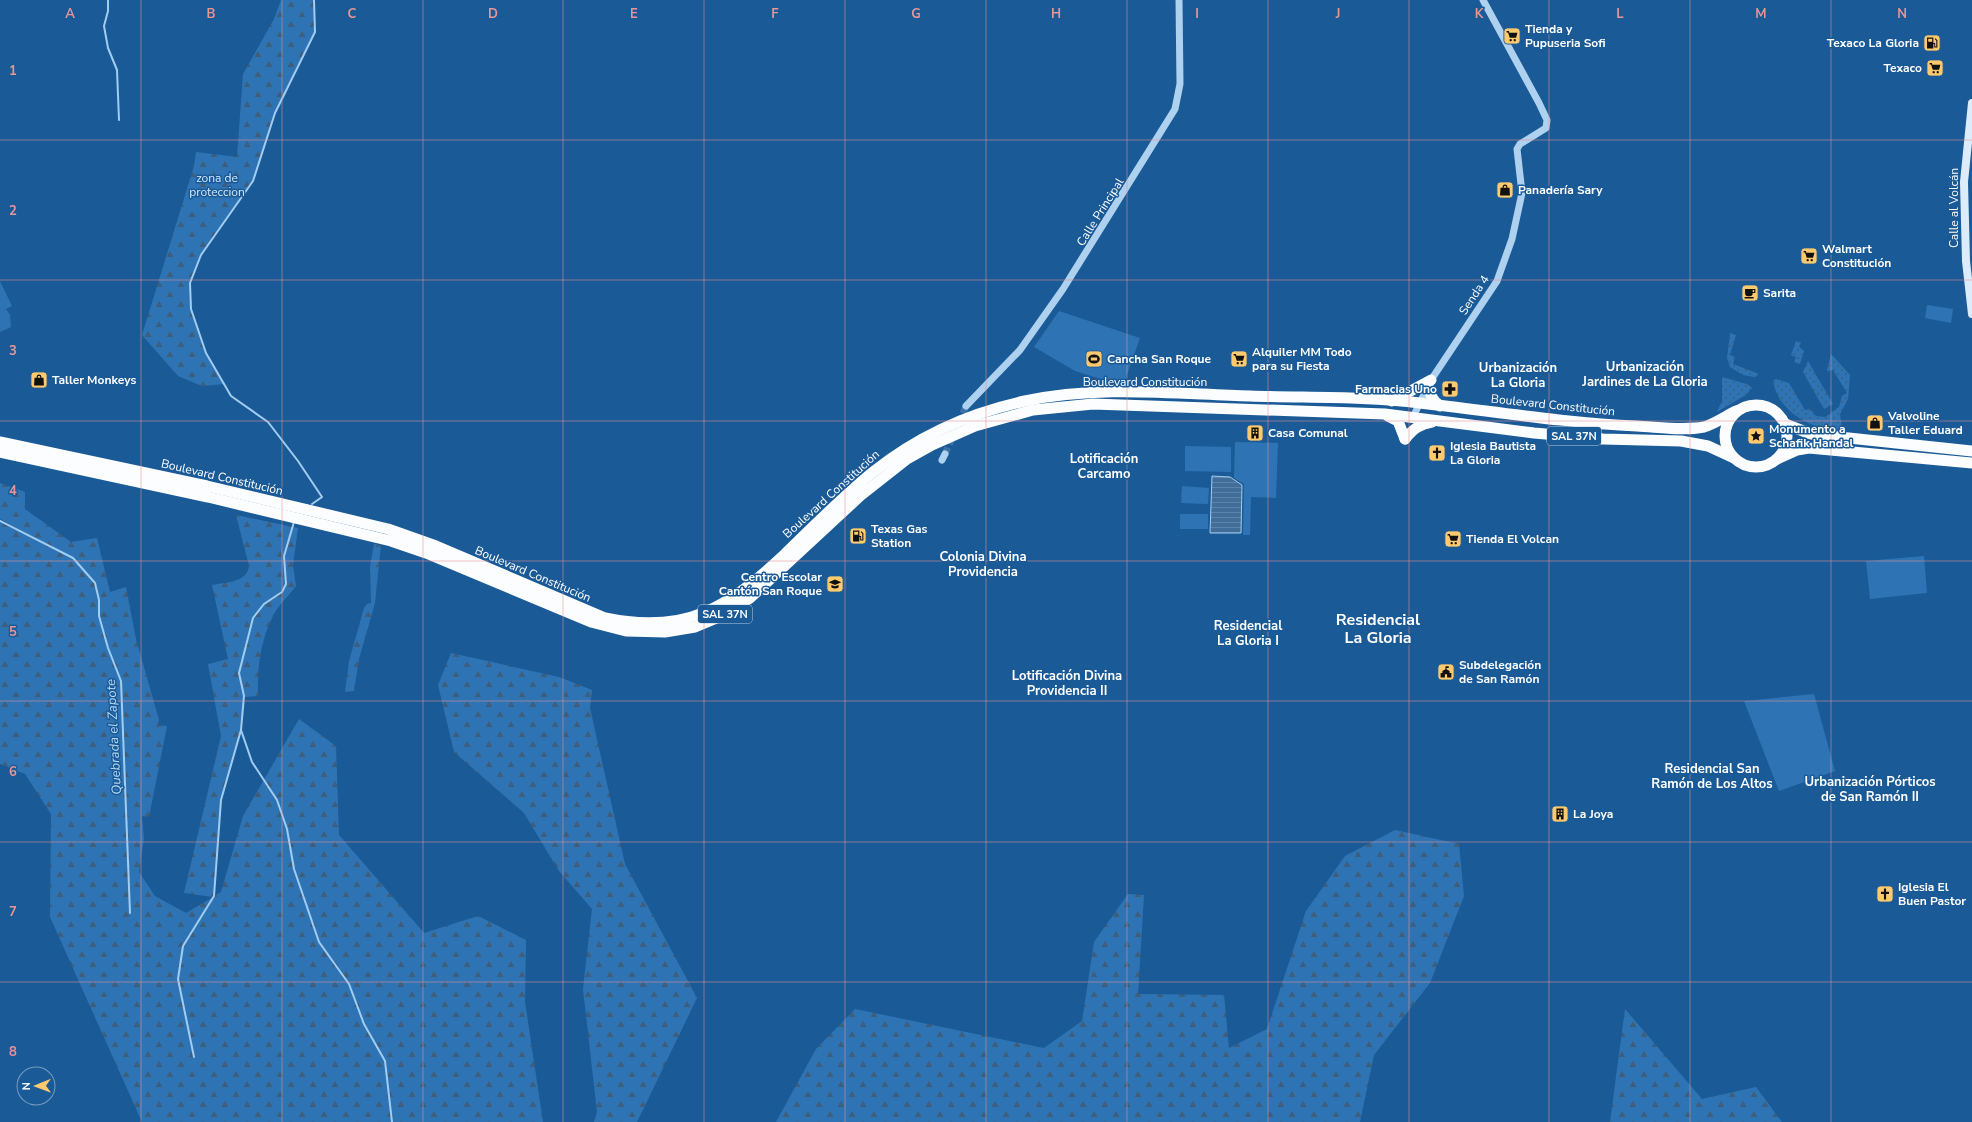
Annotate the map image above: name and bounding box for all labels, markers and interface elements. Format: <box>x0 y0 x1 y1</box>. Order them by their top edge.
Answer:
text: A <box>65 5 75 23</box>
text: B <box>207 5 216 23</box>
text: C <box>348 5 357 23</box>
text: D <box>488 5 498 23</box>
text: E <box>630 5 638 23</box>
text: F <box>771 5 779 23</box>
text: G <box>911 5 921 23</box>
text: H <box>1051 5 1061 23</box>
text: I <box>1195 5 1199 23</box>
text: J <box>1335 5 1340 23</box>
text: K <box>1475 5 1484 23</box>
text: L <box>1616 5 1624 23</box>
text: M <box>1755 5 1767 23</box>
text: N <box>1897 5 1907 23</box>
place label: Tienda y Pupuseria Sofi <box>1525 21 1606 51</box>
supermarket icon: Tienda y Pupuseria Sofi <box>1502 26 1522 46</box>
fuel station icon: Texaco La Gloria <box>1922 33 1942 53</box>
place label: Texaco La Gloria <box>1827 35 1919 51</box>
supermarket icon: Texaco <box>1925 58 1945 78</box>
place label: Texaco <box>1883 60 1922 76</box>
text: 1 <box>9 62 17 80</box>
street label: Calle al Volcán <box>1946 168 1962 248</box>
park label: zona de proteccion <box>189 170 245 200</box>
street label: Calle Principal <box>1073 175 1128 249</box>
shop icon: Panadería Sary <box>1495 180 1515 200</box>
place label: Panadería Sary <box>1518 182 1603 198</box>
text: 2 <box>9 202 17 220</box>
place label: Walmart Constitución <box>1822 241 1891 271</box>
supermarket icon: Walmart Constitución <box>1799 246 1819 266</box>
street label: Senda 4 <box>1455 272 1493 318</box>
cafe icon: Sarita <box>1740 283 1760 303</box>
place label: Sarita <box>1763 285 1796 301</box>
text: 3 <box>9 342 17 360</box>
place label: Alquiler MM Todo para su Fiesta <box>1252 344 1352 374</box>
sports icon: Cancha San Roque <box>1084 349 1104 369</box>
supermarket icon: Alquiler MM Todo para su Fiesta <box>1229 349 1249 369</box>
place label: Cancha San Roque <box>1107 351 1212 367</box>
district label: Urbanización Jardines de La Gloria <box>1581 358 1708 391</box>
district label: Urbanización La Gloria <box>1479 359 1557 392</box>
shop icon: Taller Monkeys <box>29 370 49 390</box>
place label: Taller Monkeys <box>52 372 136 388</box>
street label: Boulevard Constitución <box>1083 374 1207 390</box>
pharmacy icon: Farmacias Uno <box>1440 379 1460 399</box>
place label: Farmacias Uno <box>1355 381 1437 397</box>
street label: Boulevard Constitución <box>1490 391 1616 419</box>
place label: Valvoline Taller Eduard <box>1887 408 1963 438</box>
shop icon: Valvoline Taller Eduard <box>1865 413 1885 433</box>
place label: Monumento a Schafik Handal <box>1769 421 1853 451</box>
building icon: Casa Comunal <box>1245 423 1265 443</box>
place label: Casa Comunal <box>1268 425 1348 441</box>
place icon: Monumento a Schafik Handal <box>1746 426 1766 446</box>
road number: SAL 37N <box>1547 427 1601 445</box>
place label: Iglesia Bautista La Gloria <box>1450 438 1536 468</box>
church icon: Iglesia Bautista La Gloria <box>1427 443 1447 463</box>
street label: Boulevard Constitución <box>779 446 883 542</box>
district label: Lotificación Carcamo <box>1070 450 1138 483</box>
street label: Boulevard Constitución <box>159 455 285 499</box>
text: 4 <box>9 482 17 500</box>
place label: Texas Gas Station <box>871 521 928 551</box>
fuel station icon: Texas Gas Station <box>848 526 868 546</box>
supermarket icon: Tienda El Volcan <box>1443 529 1463 549</box>
place label: Tienda El Volcan <box>1466 531 1559 547</box>
street label: Boulevard Constitución <box>473 542 593 606</box>
district label: Colonia Divina Providencia <box>939 548 1027 581</box>
place label: Centro Escolar Cantón San Roque <box>719 569 822 599</box>
school or university icon: Centro Escolar Cantón San Roque <box>825 574 845 594</box>
road number: SAL 37N <box>698 605 752 623</box>
district label: Residencial La Gloria <box>1336 609 1420 649</box>
district label: Residencial La Gloria I <box>1214 617 1283 650</box>
text: 5 <box>9 623 17 641</box>
place label: Subdelegación de San Ramón <box>1459 657 1541 687</box>
public building icon: Subdelegación de San Ramón <box>1436 662 1456 682</box>
district label: Lotificación Divina Providencia II <box>1012 667 1122 700</box>
water label: Quebrada el Zapote <box>102 679 126 795</box>
district label: Residencial San Ramón de Los Altos <box>1651 760 1773 793</box>
text: 6 <box>9 763 17 781</box>
district label: Urbanización Pórticos de San Ramón II <box>1804 773 1936 806</box>
building icon: La Joya <box>1550 804 1570 824</box>
place label: La Joya <box>1573 806 1613 822</box>
place label: Iglesia El Buen Pastor <box>1898 879 1966 909</box>
church icon: Iglesia El Buen Pastor <box>1875 884 1895 904</box>
text: 7 <box>9 903 17 921</box>
text: 8 <box>9 1043 17 1061</box>
north arrow <box>16 1066 56 1106</box>
text: N <box>19 1082 34 1090</box>

